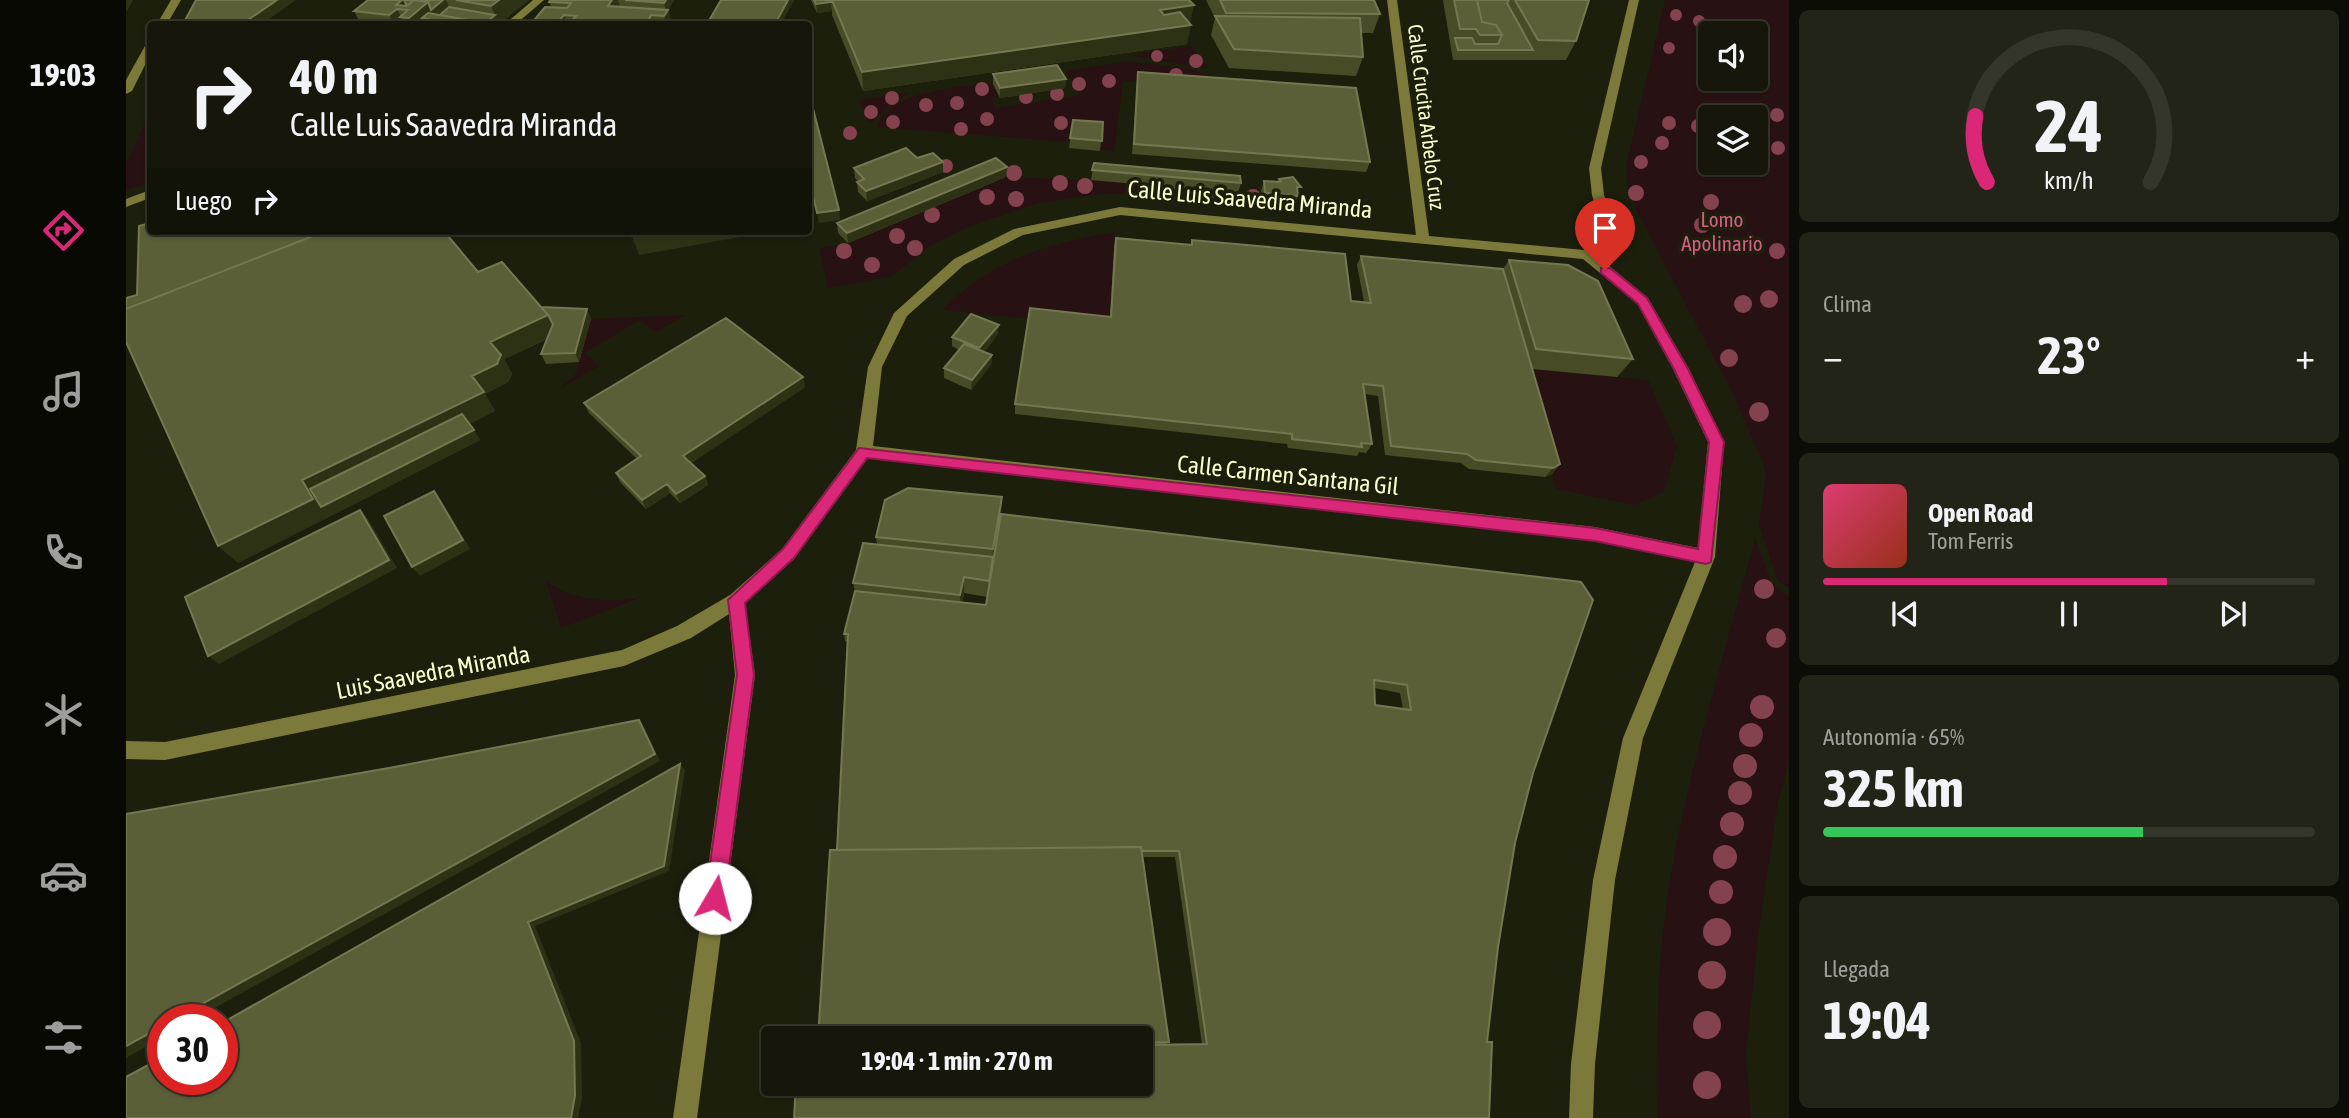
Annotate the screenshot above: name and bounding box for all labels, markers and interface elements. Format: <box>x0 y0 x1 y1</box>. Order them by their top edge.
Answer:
map controls <box>1698 21 1768 175</box>
button: sound <box>1698 21 1768 91</box>
street label: Calle Crucita Arbelo Cruz <box>1404 23 1450 212</box>
text: 40 m <box>290 48 378 104</box>
icon: right <box>175 49 266 140</box>
text: 19:03 <box>30 56 96 93</box>
text: 24 <box>2035 84 2103 167</box>
button: layers <box>1698 105 1768 175</box>
text: Calle Luis Saavedra Miranda <box>290 106 617 143</box>
text: km/h <box>2044 166 2094 194</box>
street label: Calle Luis Saavedra Miranda <box>1127 175 1373 223</box>
icon: right <box>246 182 284 220</box>
text: Luego <box>175 186 232 216</box>
pin <box>1575 198 1635 270</box>
icon: directions <box>39 206 88 255</box>
park label: Lomo Apolinario <box>1681 207 1763 255</box>
icon: arrive <box>1586 209 1624 247</box>
text: Clima <box>1823 291 1872 317</box>
text: 23° <box>2037 325 2101 385</box>
text: − <box>1823 334 1843 377</box>
text: + <box>2295 334 2315 377</box>
icon: music <box>39 367 88 416</box>
street label: Calle Carmen Santana Gil <box>1176 450 1401 500</box>
text: Open Road <box>1928 498 2033 528</box>
icon: phone <box>39 528 88 577</box>
text: Tom Ferris <box>1928 528 2013 554</box>
icon: previous <box>1886 595 1924 633</box>
icon: pause <box>2050 595 2088 633</box>
icon: next <box>2214 595 2252 633</box>
street label: Luis Saavedra Miranda <box>334 640 532 704</box>
icon: climate <box>39 690 88 739</box>
text: Autonomía · 65% <box>1823 724 1964 750</box>
text: 325 km <box>1823 758 1964 818</box>
icon: car <box>39 851 88 900</box>
position arrow <box>678 861 752 935</box>
text: Llegada <box>1823 956 1890 982</box>
text: 19:04 <box>1823 990 1931 1050</box>
speed limit sign: 30 <box>147 1004 238 1095</box>
icon: filters <box>39 1013 88 1062</box>
text: 19:04 · 1 min · 270 m <box>861 1046 1053 1076</box>

